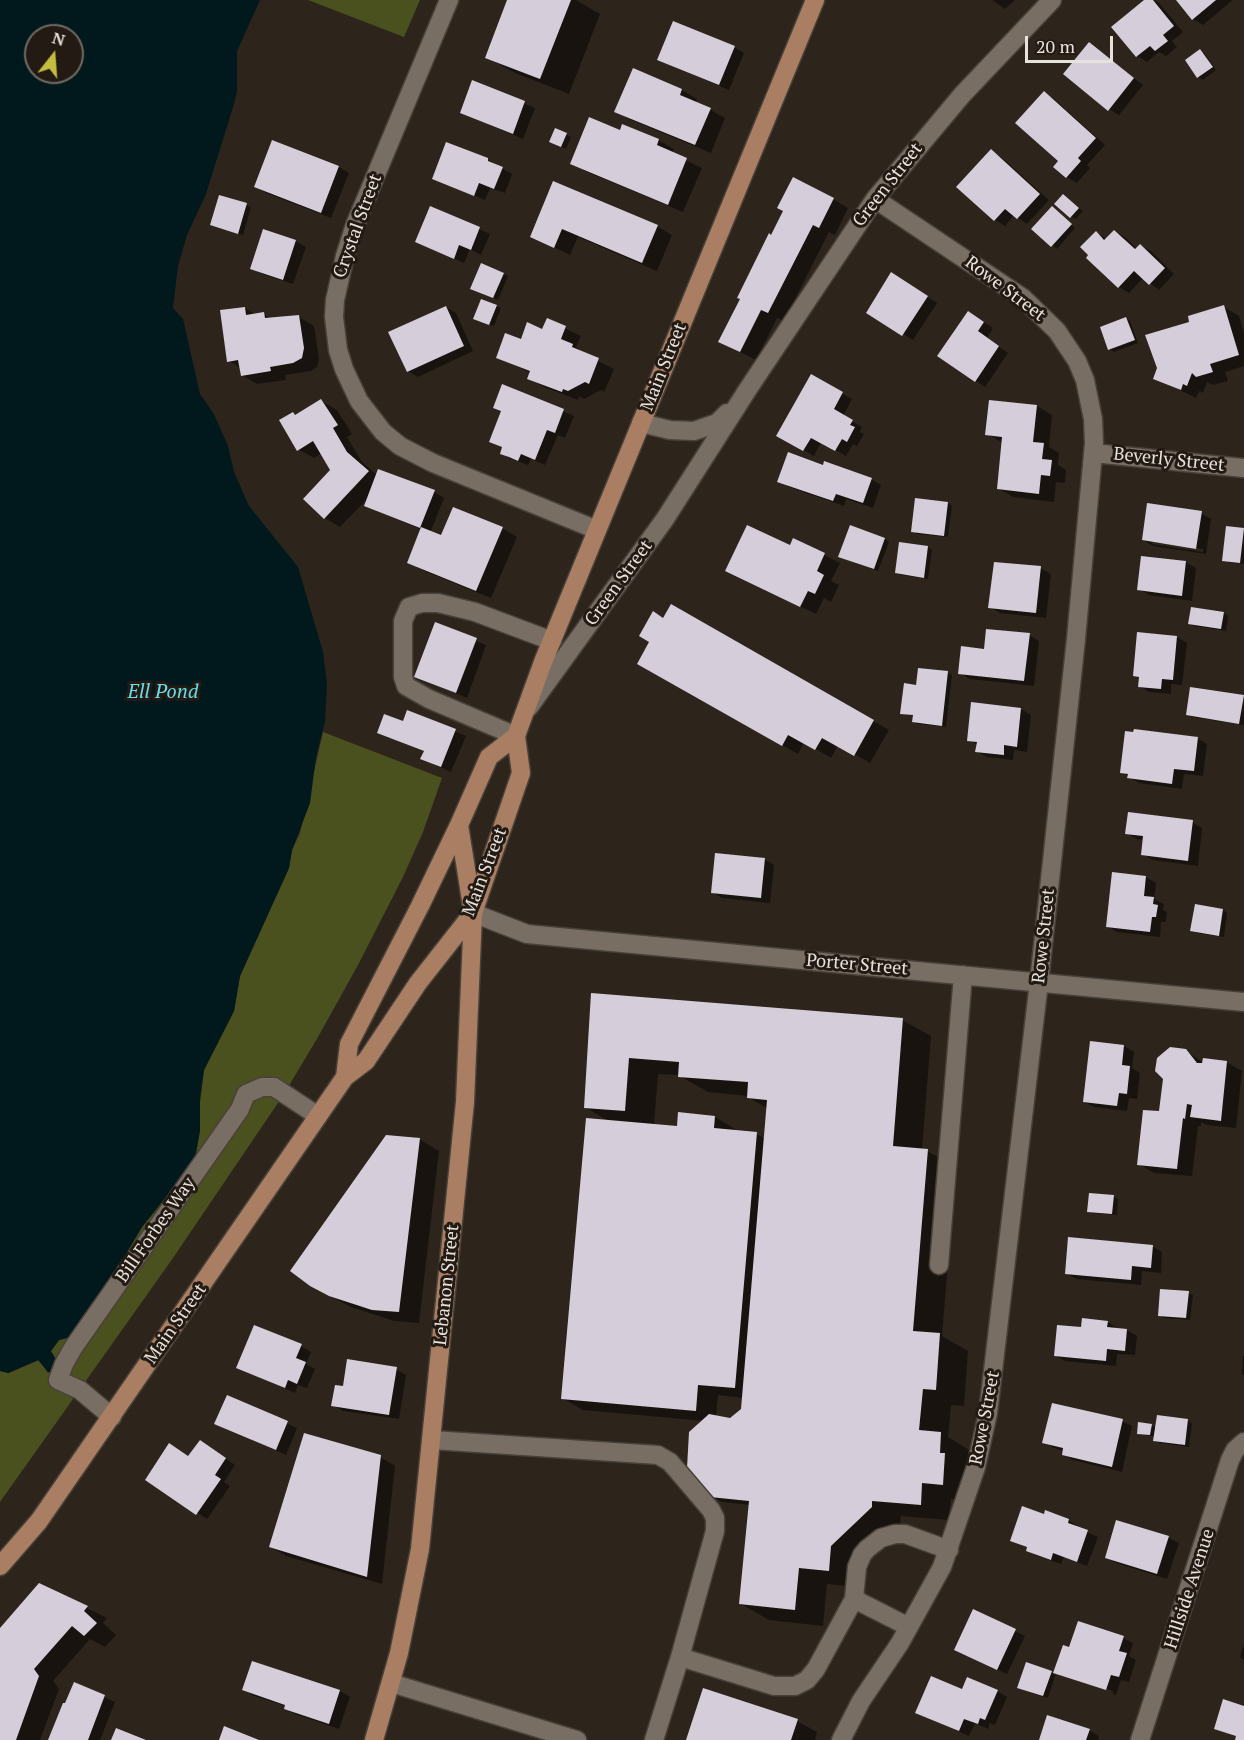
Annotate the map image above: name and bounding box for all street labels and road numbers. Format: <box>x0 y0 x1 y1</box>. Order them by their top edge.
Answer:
street label: Green Street <box>849 139 927 231</box>
street label: Crystal Street <box>329 171 387 281</box>
street label: Rowe Street <box>960 252 1050 326</box>
street label: Main Street <box>637 320 691 414</box>
street label: Beverly Street <box>1112 443 1226 477</box>
street label: Green Street <box>581 536 657 630</box>
street label: Main Street <box>458 825 512 919</box>
street label: Rowe Street <box>1028 888 1060 984</box>
street label: Porter Street <box>805 950 909 980</box>
street label: Bill Forbes Way <box>112 1173 200 1287</box>
street label: Lebanon Street <box>430 1223 464 1347</box>
street label: Main Street <box>140 1280 212 1368</box>
street label: Rowe Street <box>965 1369 1005 1467</box>
street label: Hillside Avenue <box>1160 1526 1220 1652</box>

